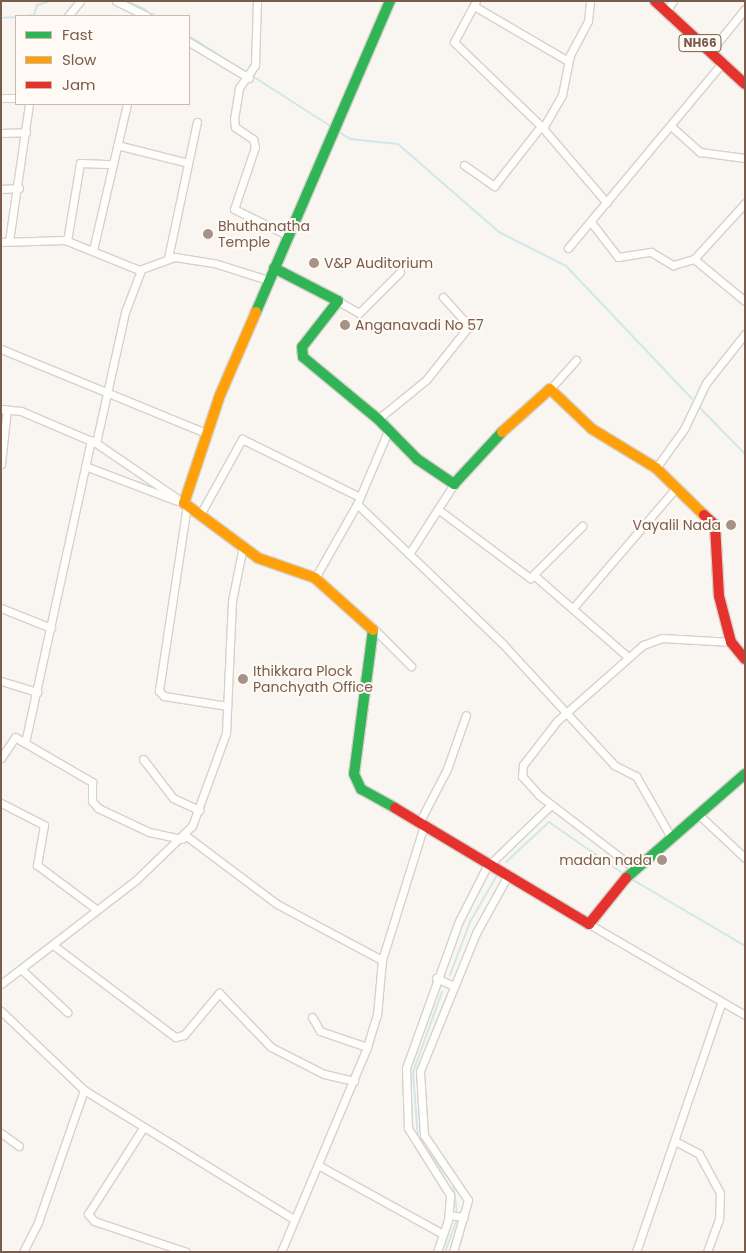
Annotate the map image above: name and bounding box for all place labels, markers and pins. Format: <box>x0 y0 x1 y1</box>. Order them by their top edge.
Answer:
place label: Bhuthanatha Temple <box>218 218 310 250</box>
marker: Bhuthanatha Temple <box>202 228 214 240</box>
place label: V&P Auditorium <box>324 255 433 271</box>
marker: V&P Auditorium <box>308 257 320 269</box>
place label: Anganavadi No 57 <box>355 317 484 333</box>
marker: Anganavadi No 57 <box>339 319 351 331</box>
place label: Vayalil Nada <box>632 517 721 533</box>
marker: Vayalil Nada <box>725 519 737 531</box>
place label: Ithikkara Plock Panchyath Office <box>253 663 373 696</box>
marker: Ithikkara Plock Panchyath Office <box>237 673 249 685</box>
place label: madan nada <box>559 852 652 868</box>
marker: madan nada <box>656 854 668 866</box>

